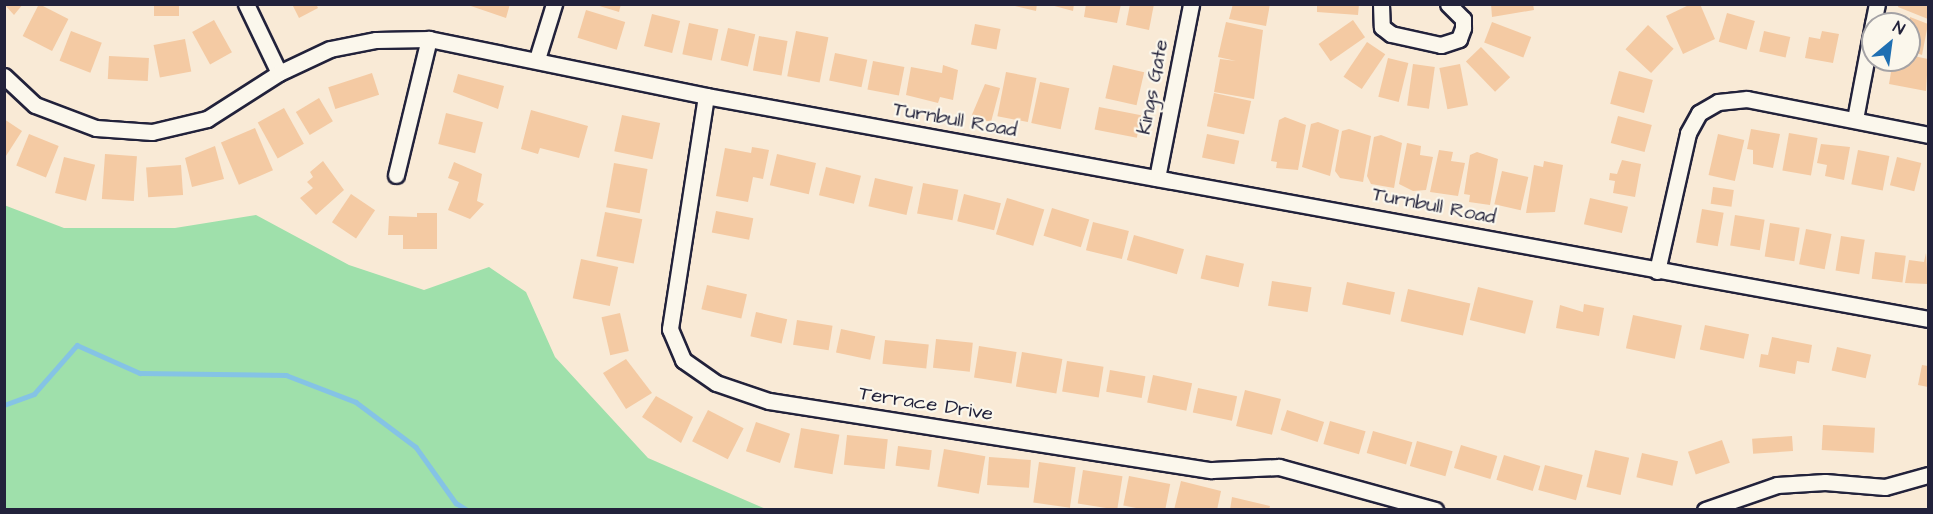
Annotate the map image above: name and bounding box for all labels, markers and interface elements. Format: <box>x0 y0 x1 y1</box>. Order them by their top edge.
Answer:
north arrow <box>1861 12 1921 72</box>
text: N <box>1889 16 1908 40</box>
street label: Kings Gate <box>1132 37 1174 137</box>
street label: Turnbull Road <box>891 97 1019 143</box>
street label: Turnbull Road <box>1370 182 1498 230</box>
street label: Terrace Drive <box>857 382 995 426</box>

